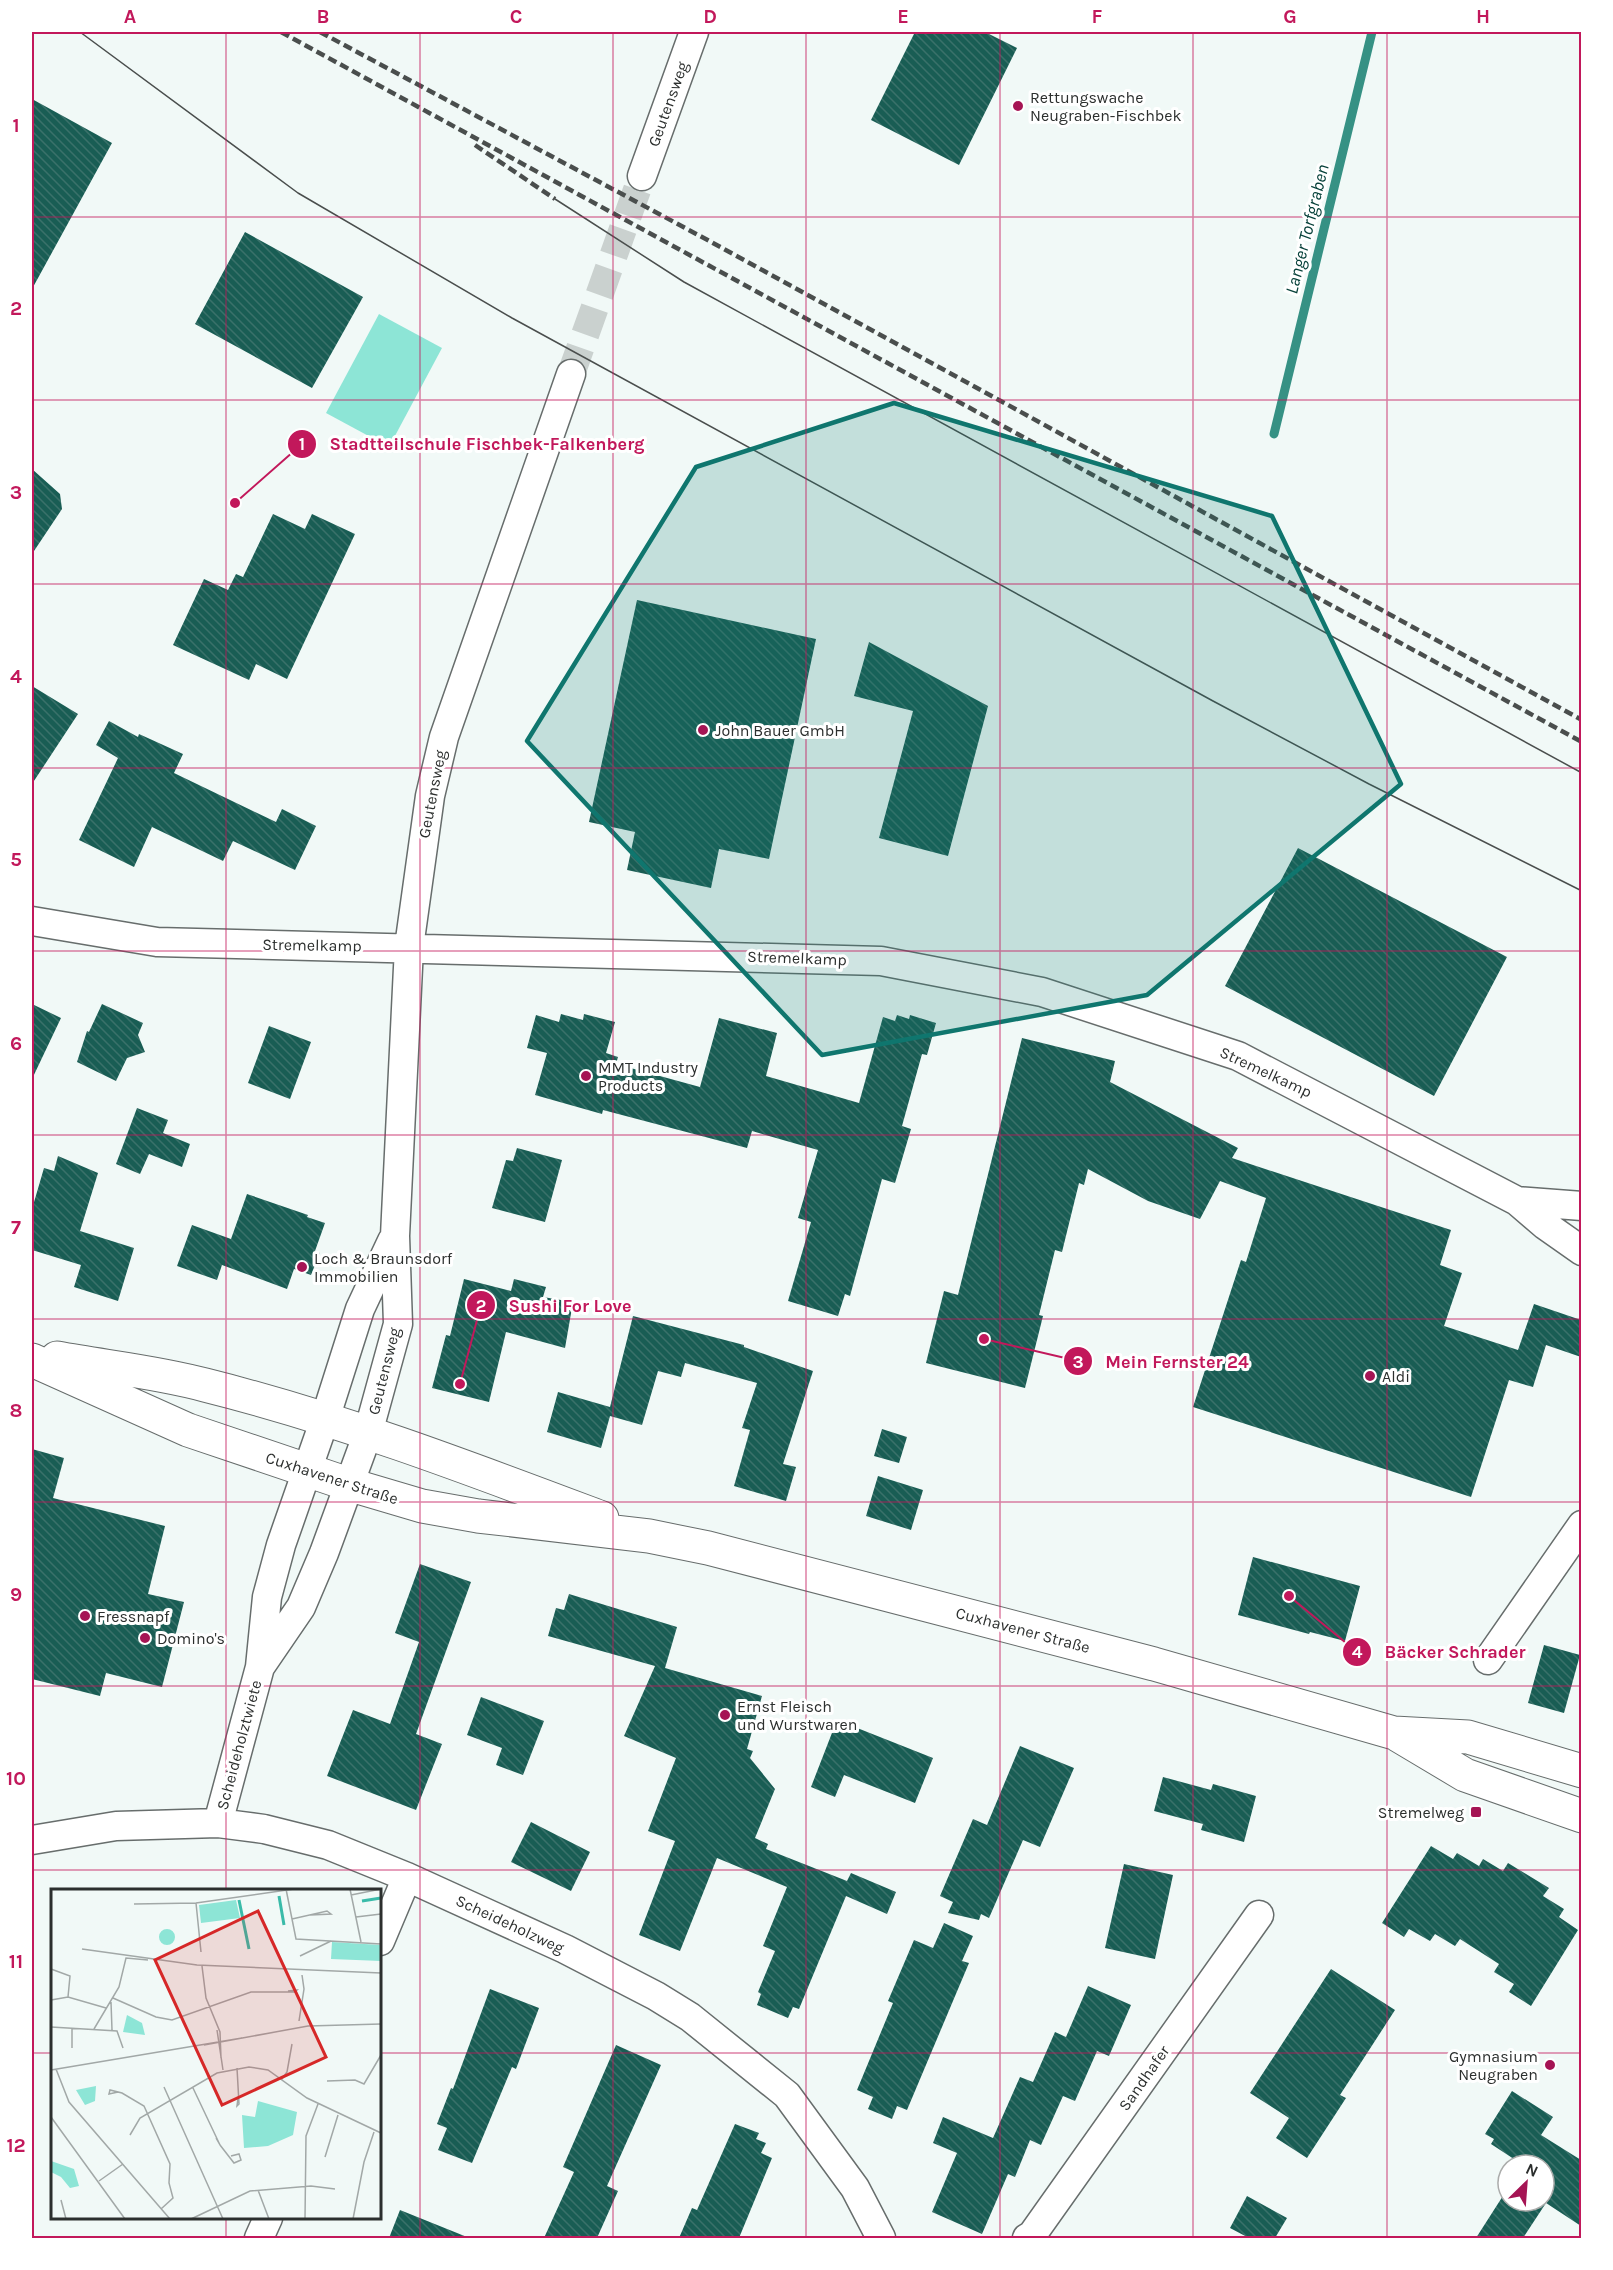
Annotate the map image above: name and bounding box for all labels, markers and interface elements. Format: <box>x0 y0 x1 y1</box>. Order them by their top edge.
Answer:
text: A <box>124 5 137 28</box>
text: B <box>317 5 329 28</box>
text: C <box>510 5 522 28</box>
text: D <box>703 5 717 28</box>
text: E <box>897 5 909 28</box>
text: F <box>1092 5 1103 28</box>
text: G <box>1283 5 1297 28</box>
text: H <box>1476 5 1490 28</box>
street label: Geutensweg <box>644 59 692 149</box>
place label: Rettungswache Neugraben-Fischbek <box>1030 88 1182 125</box>
marker: Rettungswache Neugraben-Fischbek <box>1011 99 1025 113</box>
text: 1 <box>12 114 20 137</box>
water label: Langer Torfgraben <box>1280 162 1334 296</box>
text: 2 <box>10 297 22 320</box>
callout: Stadtteilschule Fischbek-Falkenberg <box>287 426 657 462</box>
text: 1 <box>299 433 305 455</box>
text: Stadtteilschule Fischbek-Falkenberg <box>329 433 645 455</box>
text: 3 <box>10 481 22 504</box>
text: 4 <box>10 665 22 688</box>
place label: John Bauer GmbH <box>715 721 845 740</box>
marker: John Bauer GmbH <box>696 723 710 737</box>
street label: Geutensweg <box>414 748 450 840</box>
text: 5 <box>10 848 22 871</box>
street label: Stremelkamp <box>262 935 362 955</box>
street label: Stremelkamp <box>747 947 847 969</box>
text: 6 <box>10 1032 22 1055</box>
street label: Stremelkamp <box>1217 1042 1315 1102</box>
place label: MMT Industry Products <box>598 1058 698 1095</box>
marker: MMT Industry Products <box>579 1069 593 1083</box>
text: 7 <box>11 1216 21 1239</box>
place label: Loch & Braunsdorf Immobilien <box>314 1249 453 1286</box>
marker: Loch & Braunsdorf Immobilien <box>295 1260 309 1274</box>
callout: Sushi For Love <box>466 1287 643 1323</box>
text: 2 <box>476 1295 486 1317</box>
text: Sushi For Love <box>509 1295 631 1317</box>
street label: Geutensweg <box>364 1325 404 1417</box>
callout: Mein Fernster 24 <box>1063 1343 1261 1379</box>
text: 3 <box>1072 1351 1084 1373</box>
text: Mein Fernster 24 <box>1105 1351 1249 1373</box>
place label: Aldi <box>1382 1367 1410 1386</box>
marker: Aldi <box>1363 1369 1377 1383</box>
text: 8 <box>10 1399 22 1422</box>
street label: Cuxhavener Straße <box>263 1448 401 1508</box>
text: 9 <box>10 1583 22 1606</box>
street label: Cuxhavener Straße <box>954 1603 1092 1657</box>
place label: Fressnapf <box>97 1607 170 1626</box>
marker: Fressnapf <box>78 1609 92 1623</box>
place label: Domino's <box>157 1629 225 1648</box>
marker: Domino's <box>138 1631 152 1645</box>
callout: Bäcker Schrader <box>1342 1634 1537 1670</box>
text: 4 <box>1352 1641 1363 1663</box>
text: Bäcker Schrader <box>1384 1641 1526 1663</box>
street label: Scheideholztwiete <box>213 1678 265 1812</box>
place label: Ernst Fleisch und Wurstwaren <box>737 1697 857 1734</box>
marker: Ernst Fleisch und Wurstwaren <box>718 1708 732 1722</box>
text: 10 <box>6 1767 26 1790</box>
place label: Stremelweg <box>1378 1803 1464 1822</box>
marker: Stremelweg <box>1469 1805 1483 1819</box>
inset map <box>51 1889 381 2219</box>
street label: Scheideholzweg <box>453 1891 567 1957</box>
text: 11 <box>9 1950 23 1973</box>
street label: Sandhafer <box>1115 2041 1174 2114</box>
place label: Gymnasium Neugraben <box>1449 2047 1538 2084</box>
marker: Gymnasium Neugraben <box>1543 2058 1557 2072</box>
text: 12 <box>6 2134 26 2157</box>
north arrow <box>1496 2153 1556 2213</box>
text: N <box>1523 2159 1541 2181</box>

